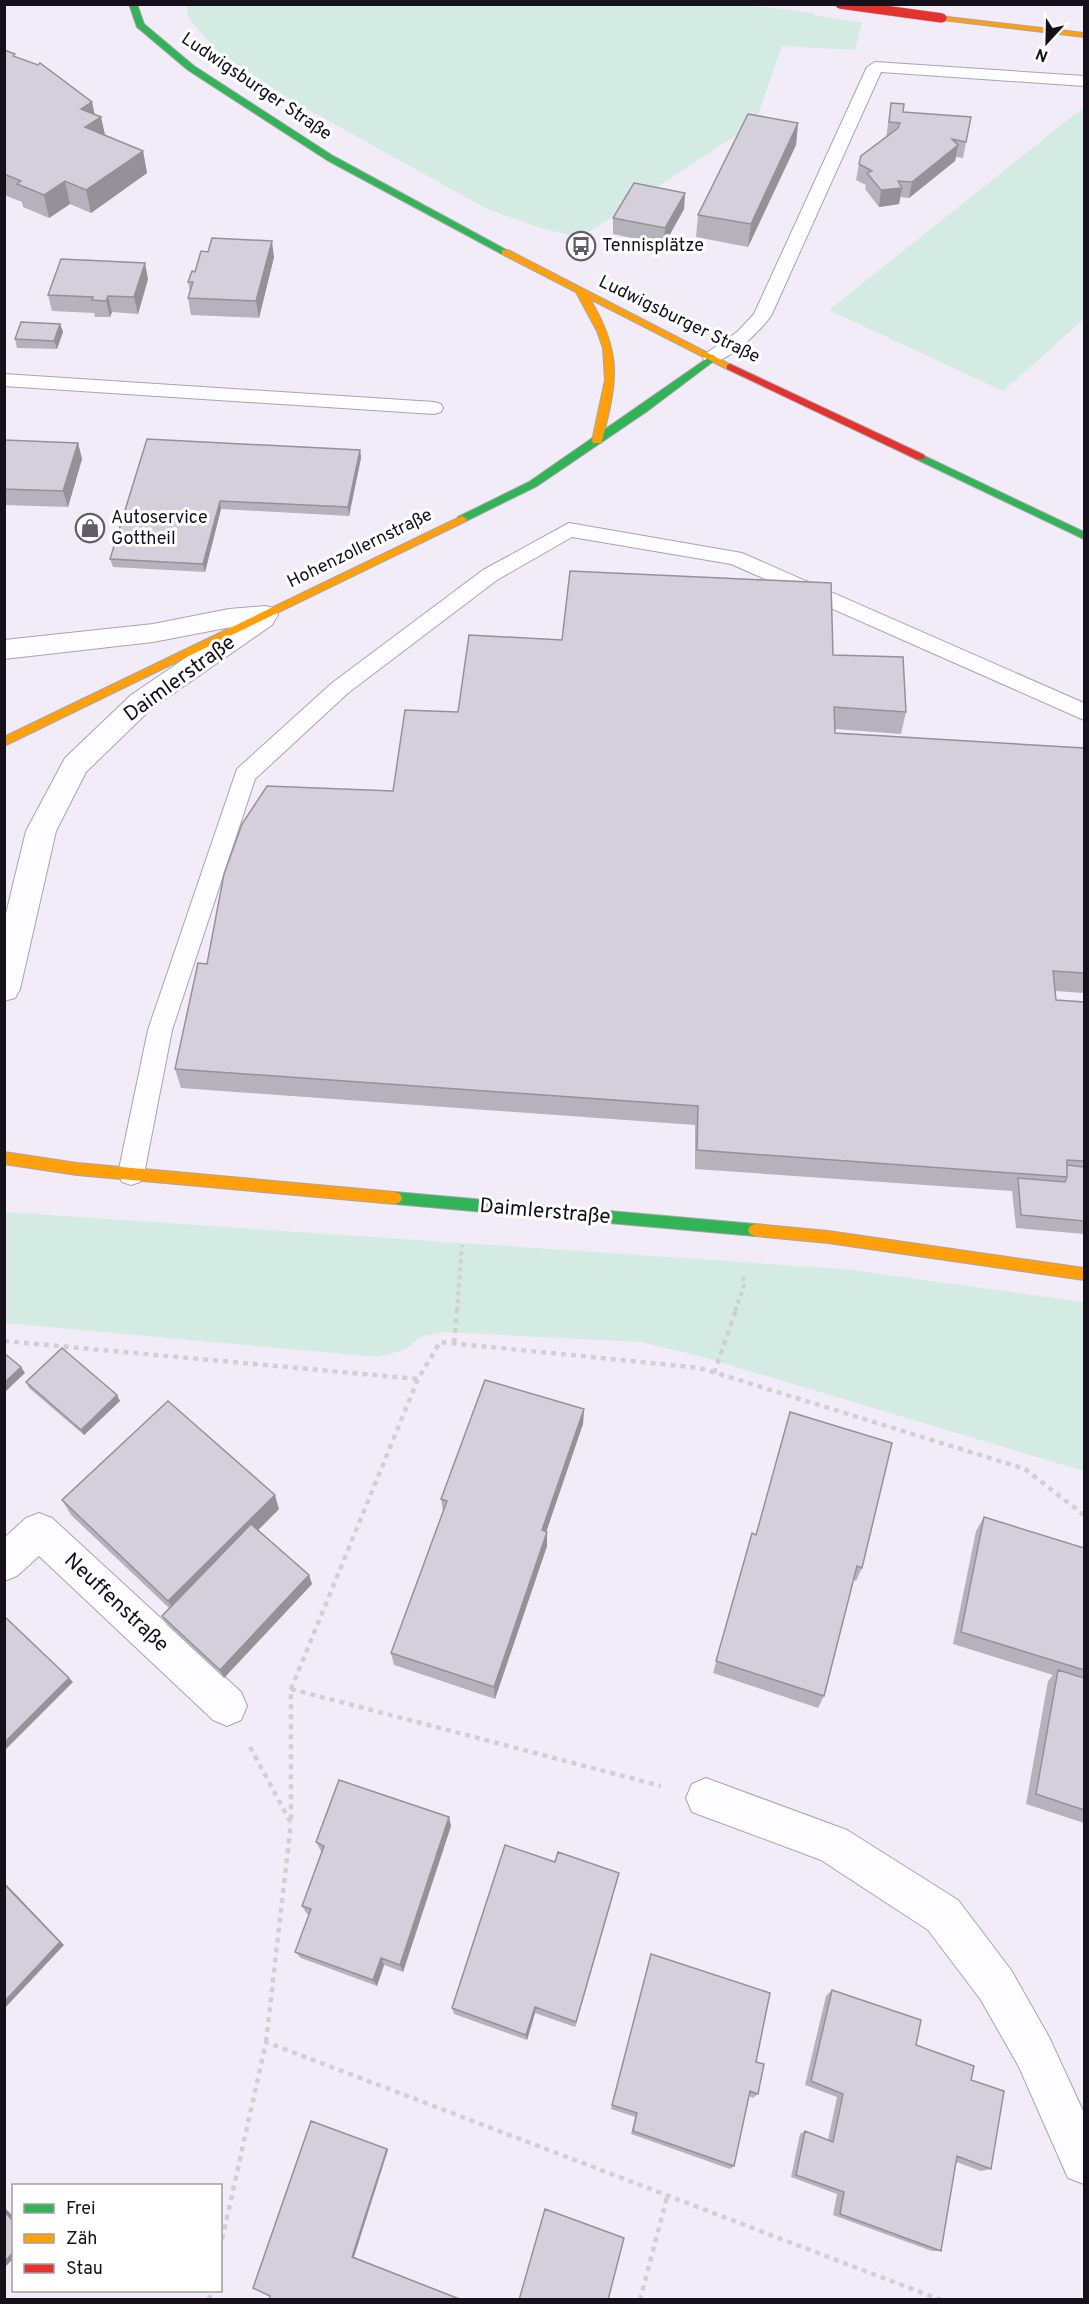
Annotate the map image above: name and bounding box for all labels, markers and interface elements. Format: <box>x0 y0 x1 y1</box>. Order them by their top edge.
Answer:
north arrow <box>1017 12 1077 72</box>
street label: Ludwigsburger Straße <box>176 28 336 146</box>
text: N <box>1033 43 1051 65</box>
bus stop icon: Tennisplätze <box>565 230 597 262</box>
place label: Tennisplätze <box>602 235 704 258</box>
street label: Ludwigsburger Straße <box>595 271 763 369</box>
street label: Hohenzollernstraße <box>284 504 436 594</box>
place label: Autoservice Gottheil <box>111 507 208 551</box>
shop icon: Autoservice Gottheil <box>74 512 106 544</box>
street label: Daimlerstraße <box>119 629 241 729</box>
street label: Daimlerstraße <box>478 1193 612 1231</box>
street label: Neuffenstraße <box>58 1547 174 1659</box>
legend <box>12 2184 222 2292</box>
text: Frei <box>66 2198 96 2221</box>
text: Zäh <box>66 2228 97 2251</box>
text: Stau <box>66 2258 103 2281</box>

